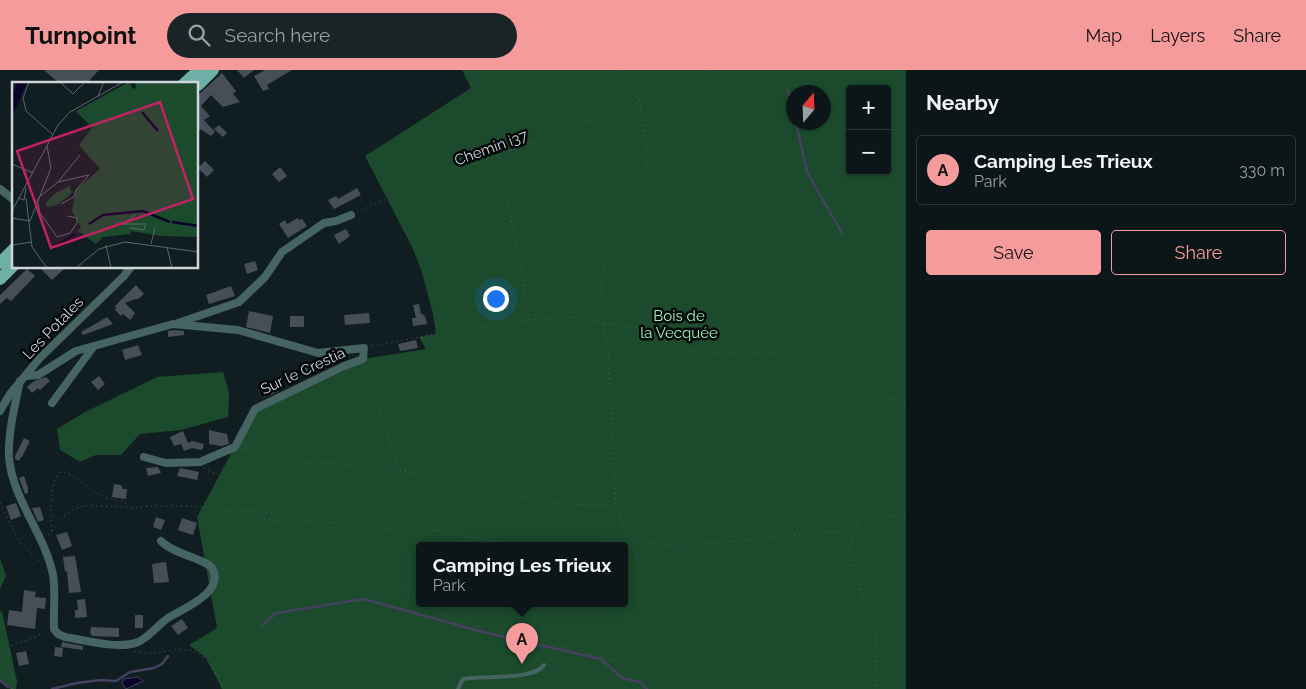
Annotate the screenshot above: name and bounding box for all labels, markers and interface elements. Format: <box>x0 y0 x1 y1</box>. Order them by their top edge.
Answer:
search box <box>167 13 517 58</box>
text: Turnpoint <box>25 21 137 50</box>
icon: search <box>185 21 213 49</box>
text: Search here <box>225 24 330 46</box>
text: Map <box>1086 25 1122 46</box>
text: Layers <box>1150 25 1205 46</box>
text: Share <box>1233 25 1281 46</box>
inset map <box>12 82 199 269</box>
north arrow <box>786 85 831 130</box>
map controls <box>846 85 891 175</box>
button: + <box>846 85 891 130</box>
text: Nearby <box>926 90 999 115</box>
street label: Chemin i37 <box>452 126 530 170</box>
button: − <box>846 130 891 175</box>
text: Camping Les Trieux <box>974 150 1153 172</box>
text: A <box>938 161 948 180</box>
text: 330 m <box>1239 161 1285 180</box>
text: Park <box>974 172 1007 191</box>
button: Save <box>926 230 1101 275</box>
button: Share <box>1111 230 1286 275</box>
your location <box>483 286 509 312</box>
street label: Les Potales <box>19 293 87 363</box>
park label: Bois de la Vecquée <box>640 307 718 342</box>
street label: Sur le Crestia <box>258 344 348 398</box>
popup <box>416 542 628 607</box>
text: Camping Les Trieux <box>433 554 611 576</box>
text: Park <box>433 576 465 595</box>
pin: A <box>506 623 538 664</box>

